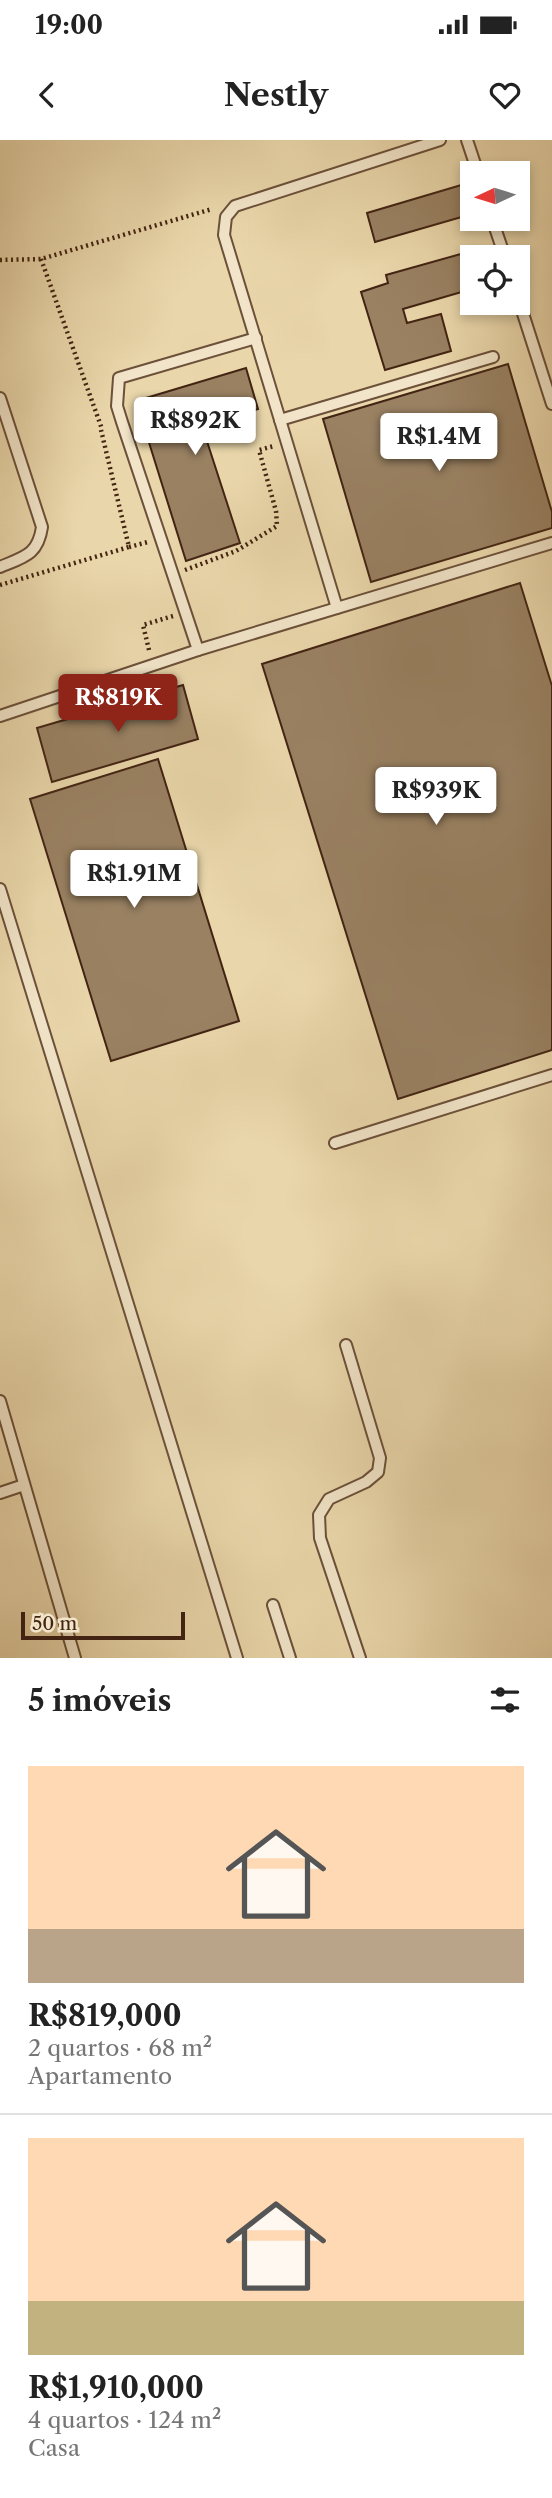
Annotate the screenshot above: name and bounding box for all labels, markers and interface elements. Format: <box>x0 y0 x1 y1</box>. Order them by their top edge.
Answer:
text: 19:00 <box>35 9 103 41</box>
text: Nestly <box>224 75 328 114</box>
icon: back <box>28 76 66 114</box>
icon: heart <box>486 76 524 114</box>
north arrow <box>460 161 530 231</box>
map controls <box>460 161 530 315</box>
button: locate <box>460 245 530 315</box>
pin: R$892K <box>138 398 252 457</box>
text: R$892K <box>150 406 240 434</box>
pin: R$1.4M <box>382 414 496 473</box>
text: R$1.4M <box>396 422 482 450</box>
pin: R$819K <box>61 674 175 734</box>
text: R$819K <box>74 683 162 711</box>
pin: R$939K <box>379 768 493 827</box>
text: R$939K <box>391 776 481 804</box>
pin: R$1.91M <box>69 850 199 910</box>
text: R$1.91M <box>86 859 182 887</box>
scale bar <box>21 1609 186 1641</box>
text: 50 m <box>32 1612 77 1635</box>
icon: filters <box>486 1681 524 1719</box>
text: 5 imóveis <box>28 1682 171 1719</box>
icon: home <box>213 1811 339 1937</box>
text: R$819,000 <box>28 1997 182 2034</box>
text: 2 quartos · 68 m² <box>28 2034 212 2062</box>
text: Apartamento <box>28 2062 172 2090</box>
icon: home <box>213 2183 339 2309</box>
text: R$1,910,000 <box>28 2369 204 2406</box>
text: 4 quartos · 124 m² <box>28 2406 221 2434</box>
text: Casa <box>28 2434 80 2462</box>

